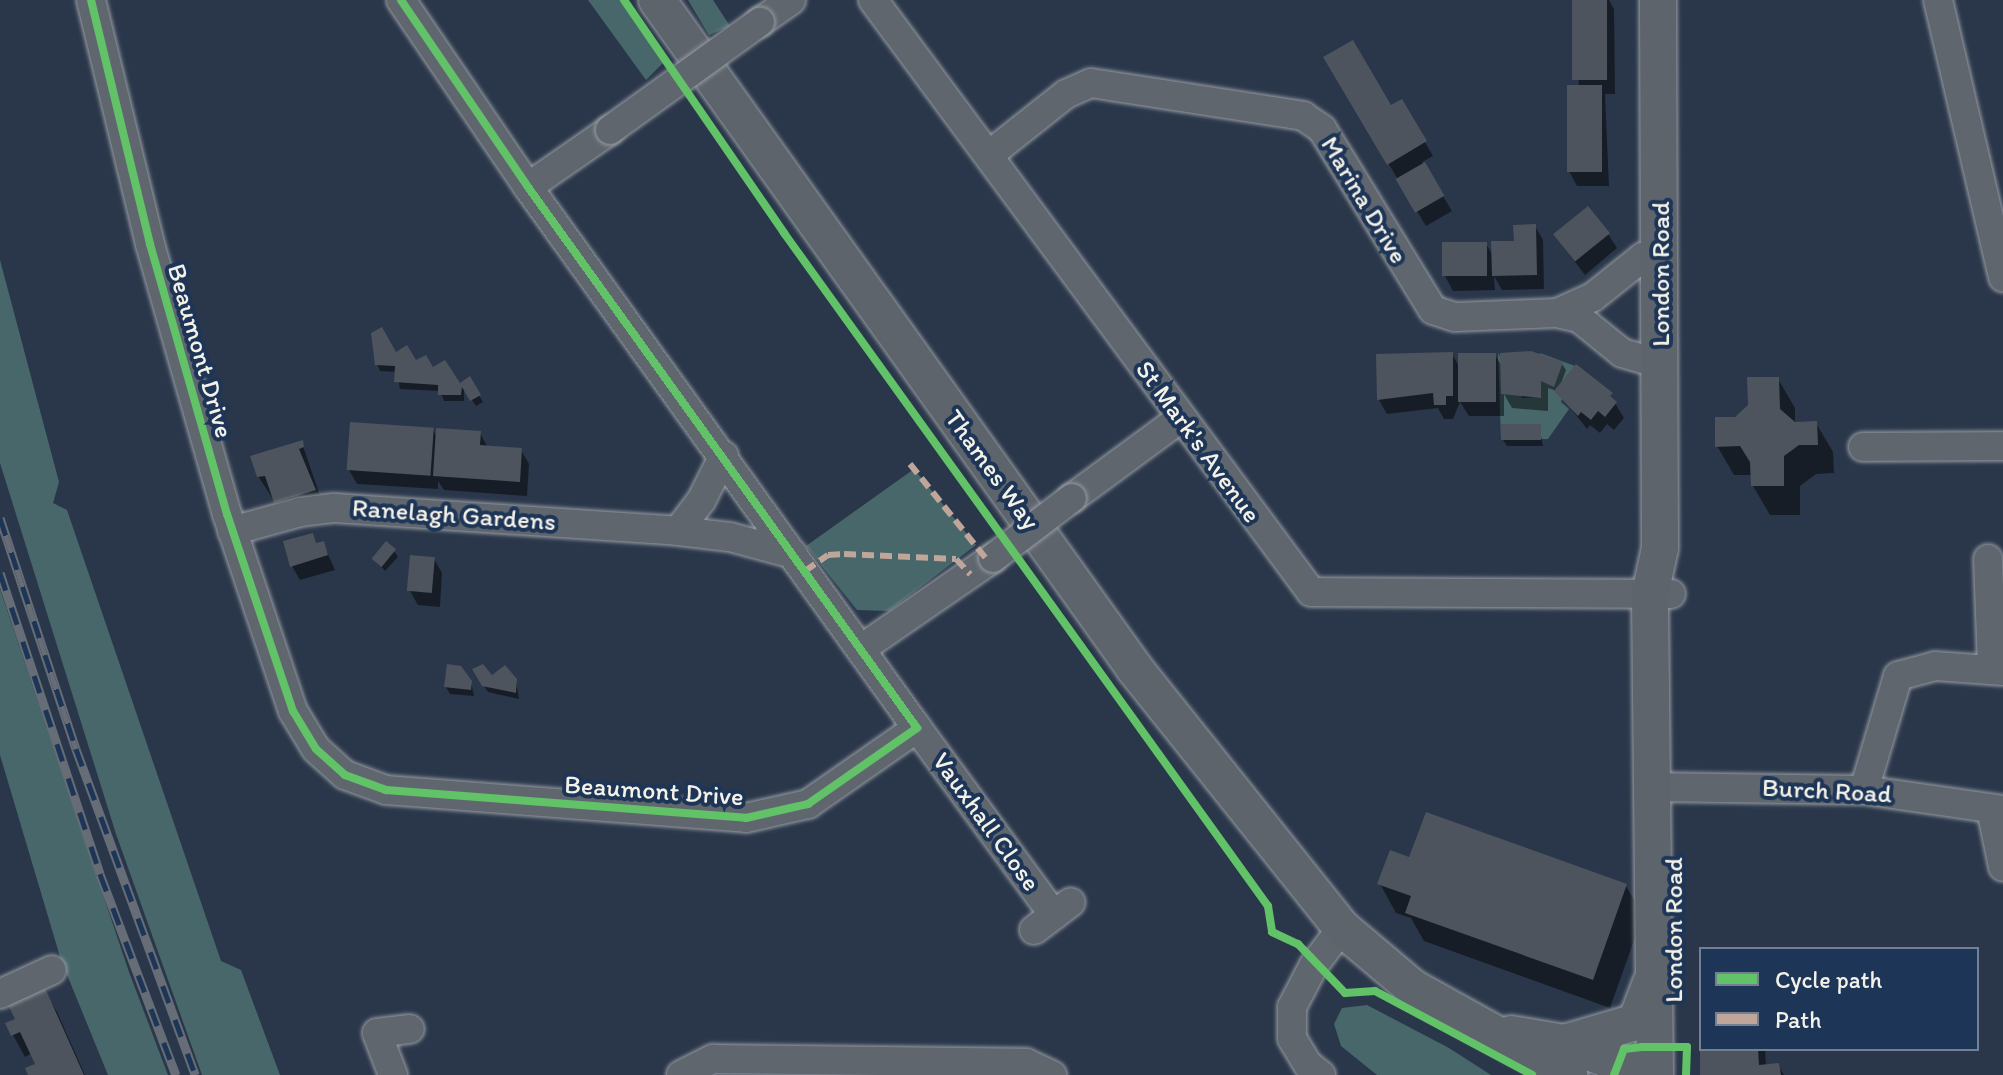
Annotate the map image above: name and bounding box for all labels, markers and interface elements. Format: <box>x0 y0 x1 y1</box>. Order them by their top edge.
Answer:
street label: Marina Drive <box>1314 131 1414 269</box>
street label: London Road <box>1645 202 1677 346</box>
street label: Beaumont Drive <box>160 260 240 442</box>
street label: St Mark's Avenue <box>1129 355 1267 529</box>
street label: Thames Way <box>938 404 1046 536</box>
street label: Ranelagh Gardens <box>351 492 557 538</box>
street label: Vauxhall Close <box>925 747 1047 897</box>
street label: Beaumont Drive <box>563 769 745 813</box>
street label: Burch Road <box>1762 772 1892 810</box>
street label: London Road <box>1658 858 1690 1002</box>
legend <box>1699 947 1979 1051</box>
text: Cycle path <box>1775 965 1882 994</box>
text: Path <box>1775 1005 1822 1034</box>

